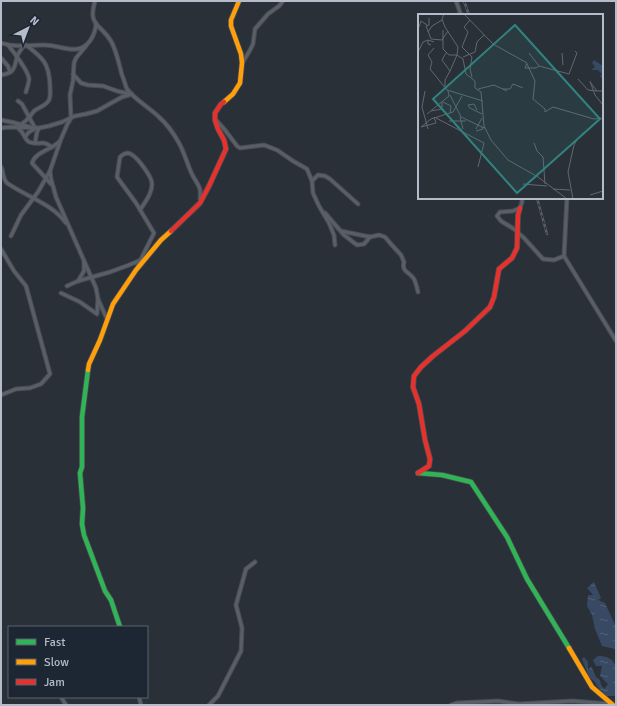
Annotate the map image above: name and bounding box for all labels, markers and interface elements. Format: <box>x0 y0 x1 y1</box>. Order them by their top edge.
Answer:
north arrow <box>8 8 48 48</box>
text: N <box>27 14 42 28</box>
inset map <box>418 14 603 199</box>
legend <box>8 626 148 698</box>
text: Fast <box>44 635 65 650</box>
text: Slow <box>44 655 69 670</box>
text: Jam <box>44 675 65 690</box>

